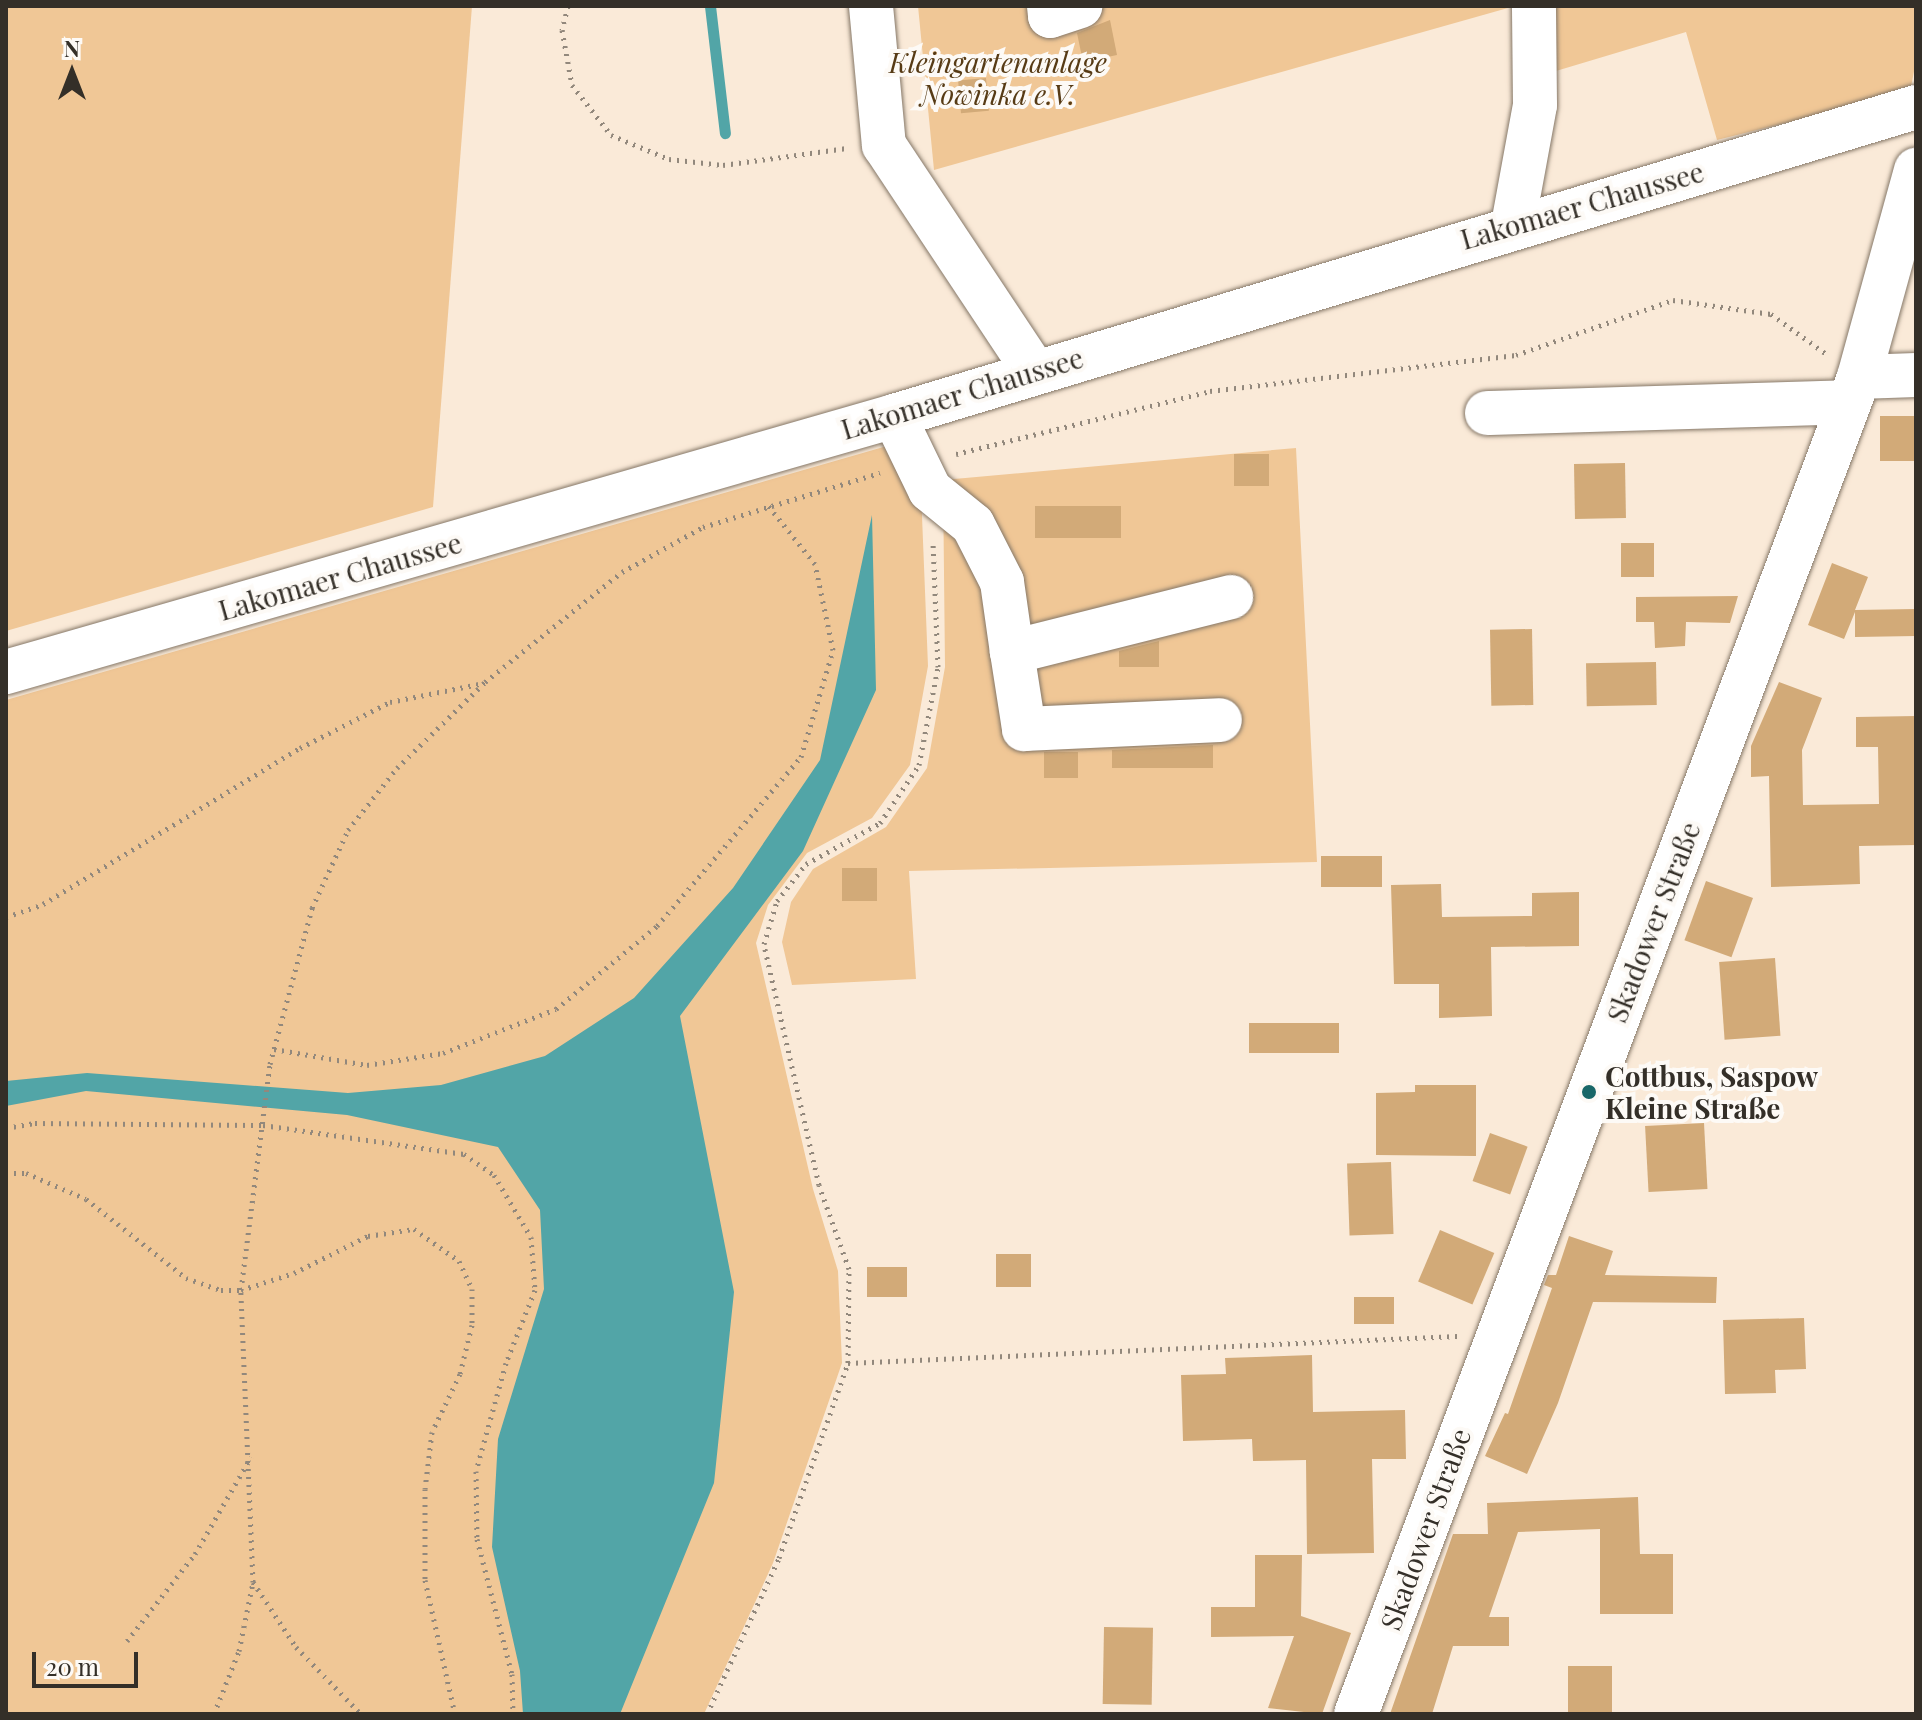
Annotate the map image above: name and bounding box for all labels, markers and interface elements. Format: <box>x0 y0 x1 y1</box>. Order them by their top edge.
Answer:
north arrow <box>32 32 112 112</box>
text: N <box>64 33 80 63</box>
park label: Kleingartenanlage Nowinka e.V. <box>889 45 1107 111</box>
street label: Lakomaer Chaussee <box>1456 154 1708 256</box>
street label: Lakomaer Chaussee <box>837 340 1087 446</box>
street label: Lakomaer Chaussee <box>214 525 466 627</box>
street label: Skadower Straße <box>1599 817 1707 1027</box>
place label: Cottbus, Saspow Kleine Straße <box>1605 1059 1818 1125</box>
marker: Cottbus, Saspow Kleine Straße <box>1580 1083 1598 1101</box>
street label: Skadower Straße <box>1373 1423 1477 1635</box>
scale bar <box>36 1636 142 1686</box>
text: 20 m <box>46 1650 99 1682</box>

